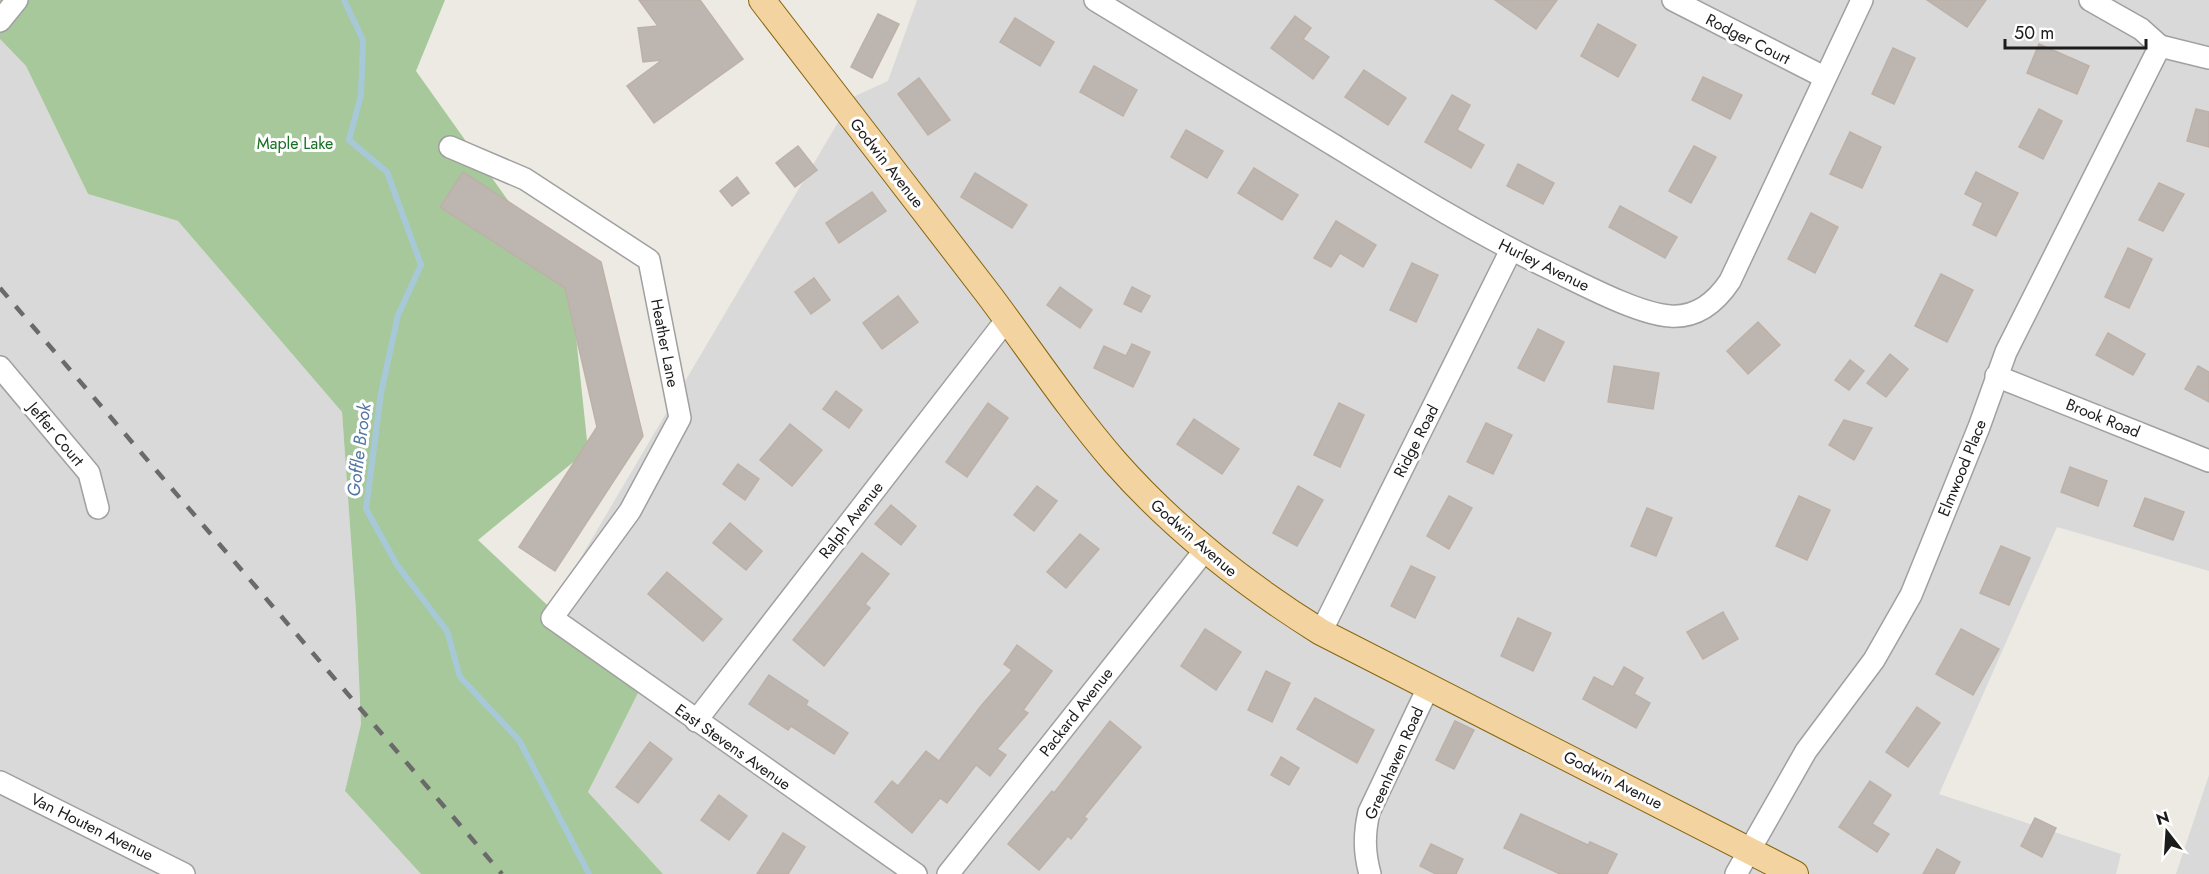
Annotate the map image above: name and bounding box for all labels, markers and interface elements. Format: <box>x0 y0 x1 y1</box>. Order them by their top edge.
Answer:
street label: Rodger Court <box>1702 8 1794 70</box>
scale bar <box>2005 12 2146 50</box>
text: 50 m <box>2014 20 2054 46</box>
street label: Godwin Avenue <box>845 113 929 213</box>
park label: Maple Lake <box>257 132 333 155</box>
street label: Hurley Avenue <box>1495 233 1593 297</box>
street label: Heather Lane <box>645 297 685 389</box>
street label: Brook Road <box>2063 393 2143 443</box>
street label: Jeffer Court <box>21 396 90 471</box>
water label: Goffle Brook <box>340 401 378 498</box>
street label: Ridge Road <box>1388 401 1444 481</box>
street label: Elmwood Place <box>1932 416 1992 520</box>
street label: Ralph Avenue <box>813 476 889 564</box>
street label: Godwin Avenue <box>1146 494 1242 582</box>
street label: Packard Avenue <box>1034 663 1118 761</box>
street label: East Stevens Avenue <box>670 698 796 796</box>
street label: Greenhaven Road <box>1359 703 1429 823</box>
street label: Godwin Avenue <box>1560 745 1666 815</box>
street label: Van Houten Avenue <box>27 787 157 867</box>
north arrow <box>2137 802 2197 862</box>
text: N <box>2153 805 2172 831</box>

